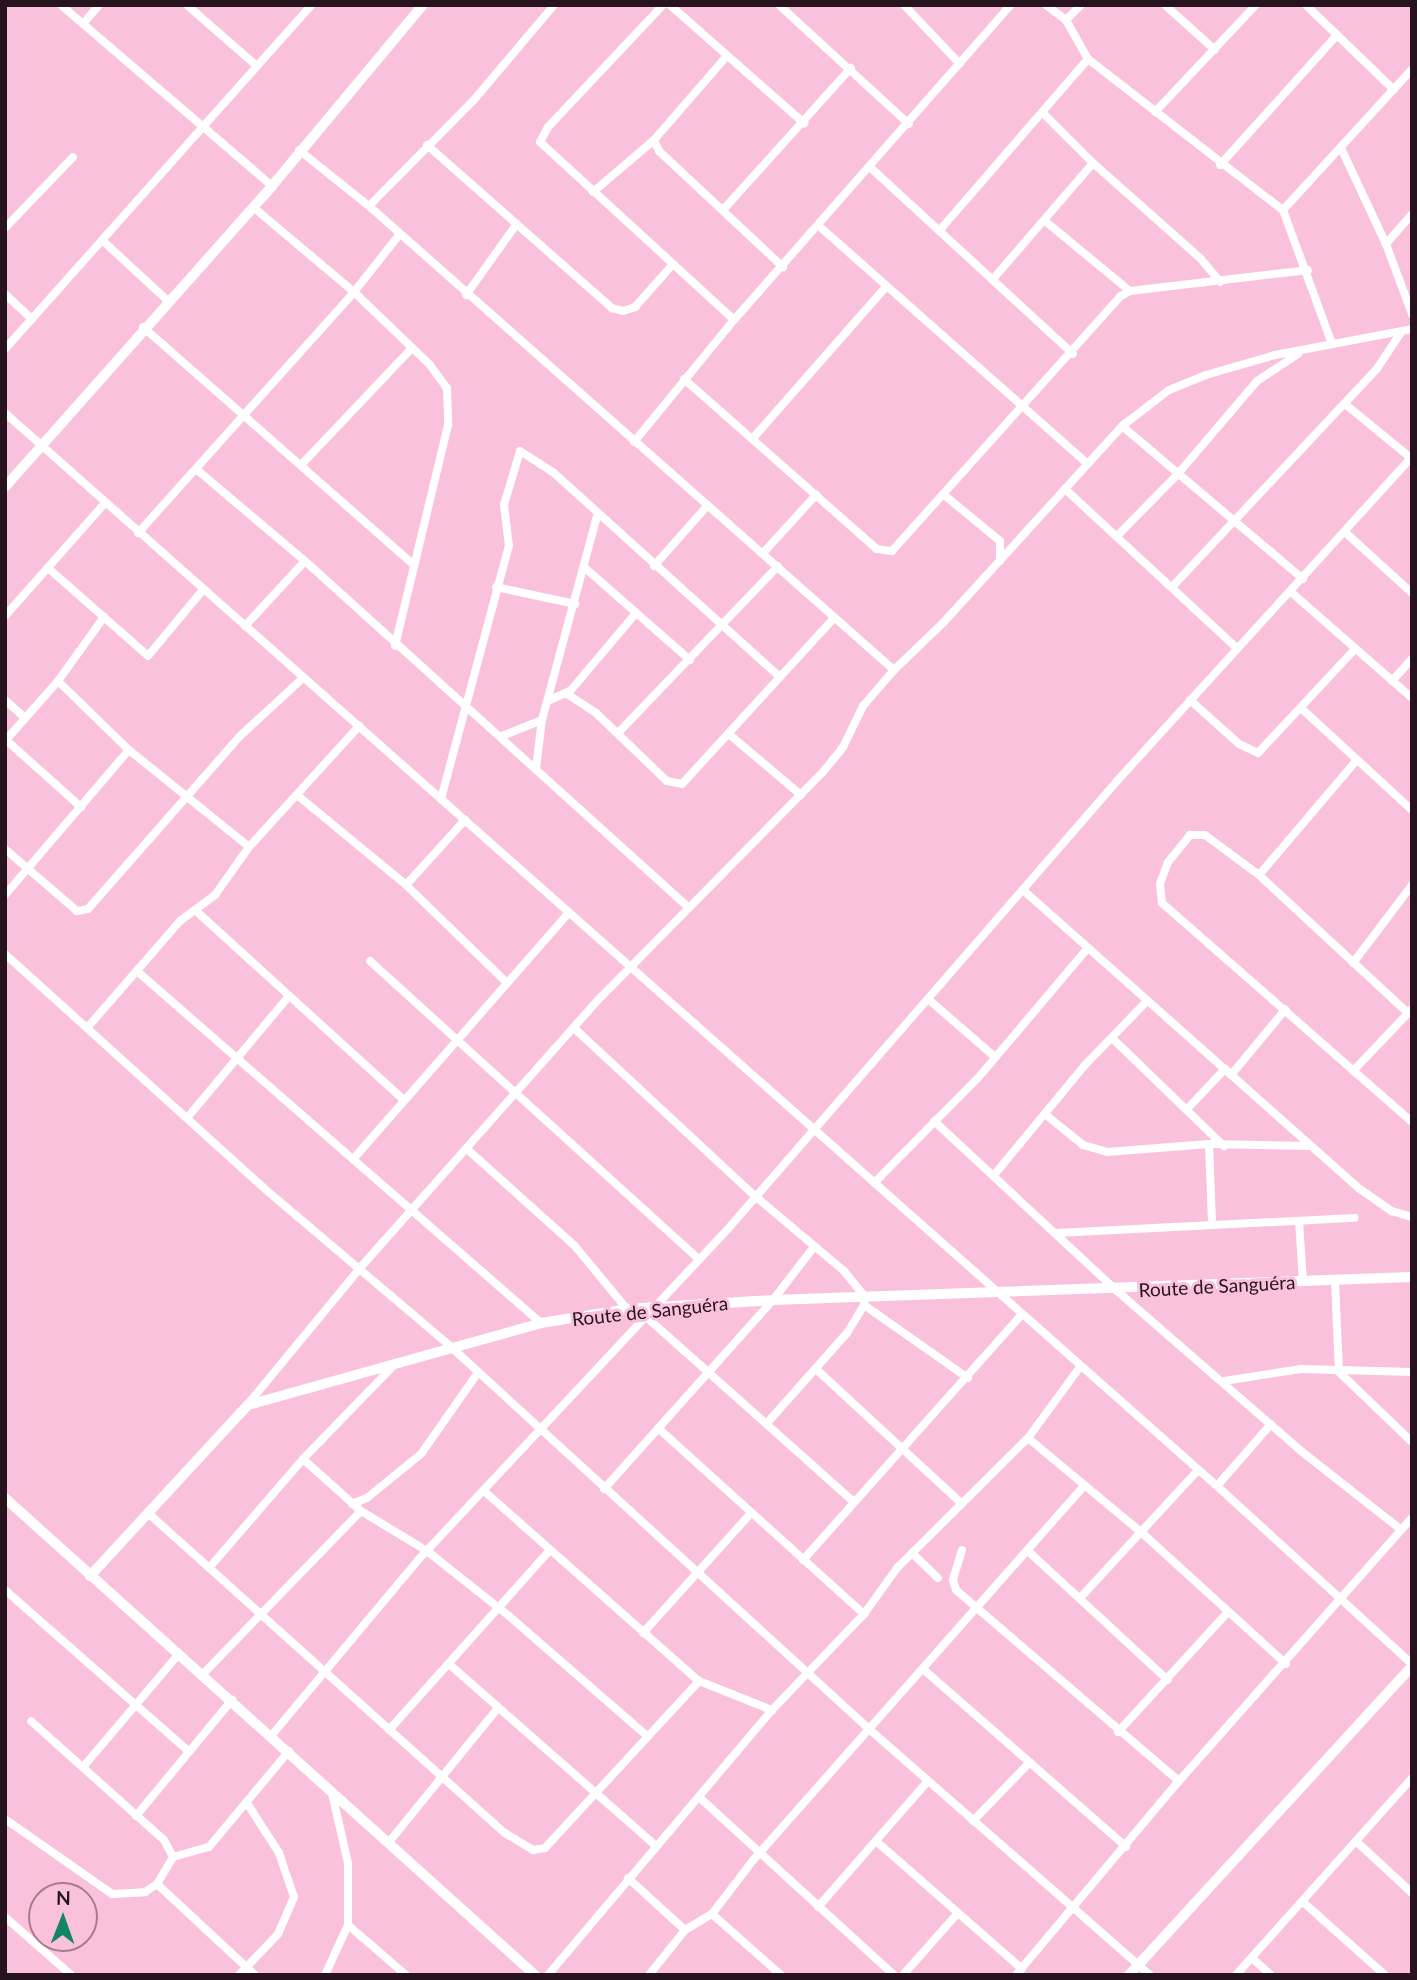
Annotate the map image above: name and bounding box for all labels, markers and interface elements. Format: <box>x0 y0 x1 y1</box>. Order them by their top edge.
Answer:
street label: Route de Sanguéra <box>1138 1271 1296 1301</box>
street label: Route de Sanguéra <box>571 1291 729 1331</box>
north arrow <box>28 1882 98 1952</box>
text: N <box>56 1886 71 1909</box>

